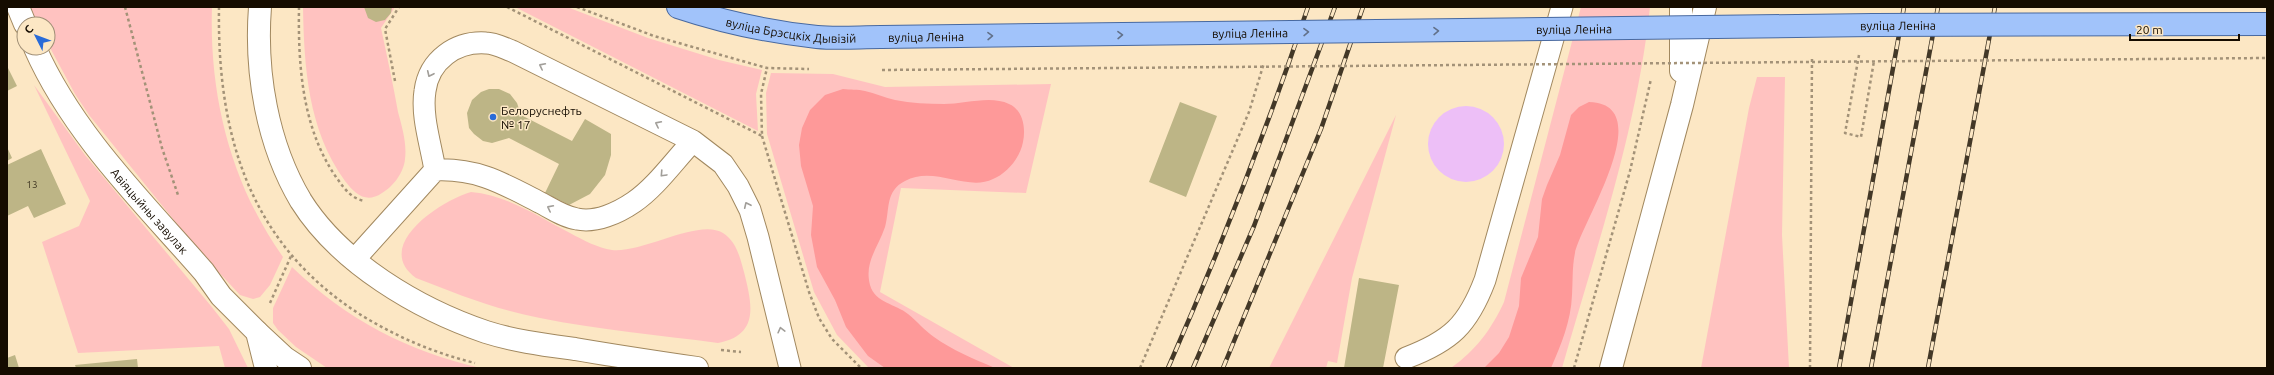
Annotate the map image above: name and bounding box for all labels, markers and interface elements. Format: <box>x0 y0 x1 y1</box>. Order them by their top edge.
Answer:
street label: вуліца Брэсцкіх Дывізій <box>725 15 856 44</box>
north arrow <box>16 16 56 56</box>
scale bar <box>2130 16 2239 42</box>
street label: вуліца Леніна <box>1860 18 1936 32</box>
street label: вуліца Леніна <box>1536 22 1612 36</box>
text: С <box>22 23 35 36</box>
text: 20 m <box>2136 23 2163 36</box>
street label: вуліца Леніна <box>1212 26 1288 39</box>
one-way arrow <box>1433 27 1439 35</box>
one-way arrow <box>1303 28 1309 36</box>
street label: вуліца Леніна <box>888 29 964 43</box>
one-way arrow <box>1117 30 1123 39</box>
one-way arrow <box>987 32 993 40</box>
one-way arrow <box>539 63 546 71</box>
one-way arrow <box>427 70 435 77</box>
place label: Белоруснефть № 17 <box>501 104 582 131</box>
marker: Белоруснефть № 17 <box>488 112 498 122</box>
one-way arrow <box>655 121 662 129</box>
street label: Авіяцыйны завулак <box>109 166 191 256</box>
one-way arrow <box>660 169 667 177</box>
house number: 13 <box>26 179 38 190</box>
one-way arrow <box>744 201 752 209</box>
one-way arrow <box>547 205 555 213</box>
one-way arrow <box>777 327 786 334</box>

